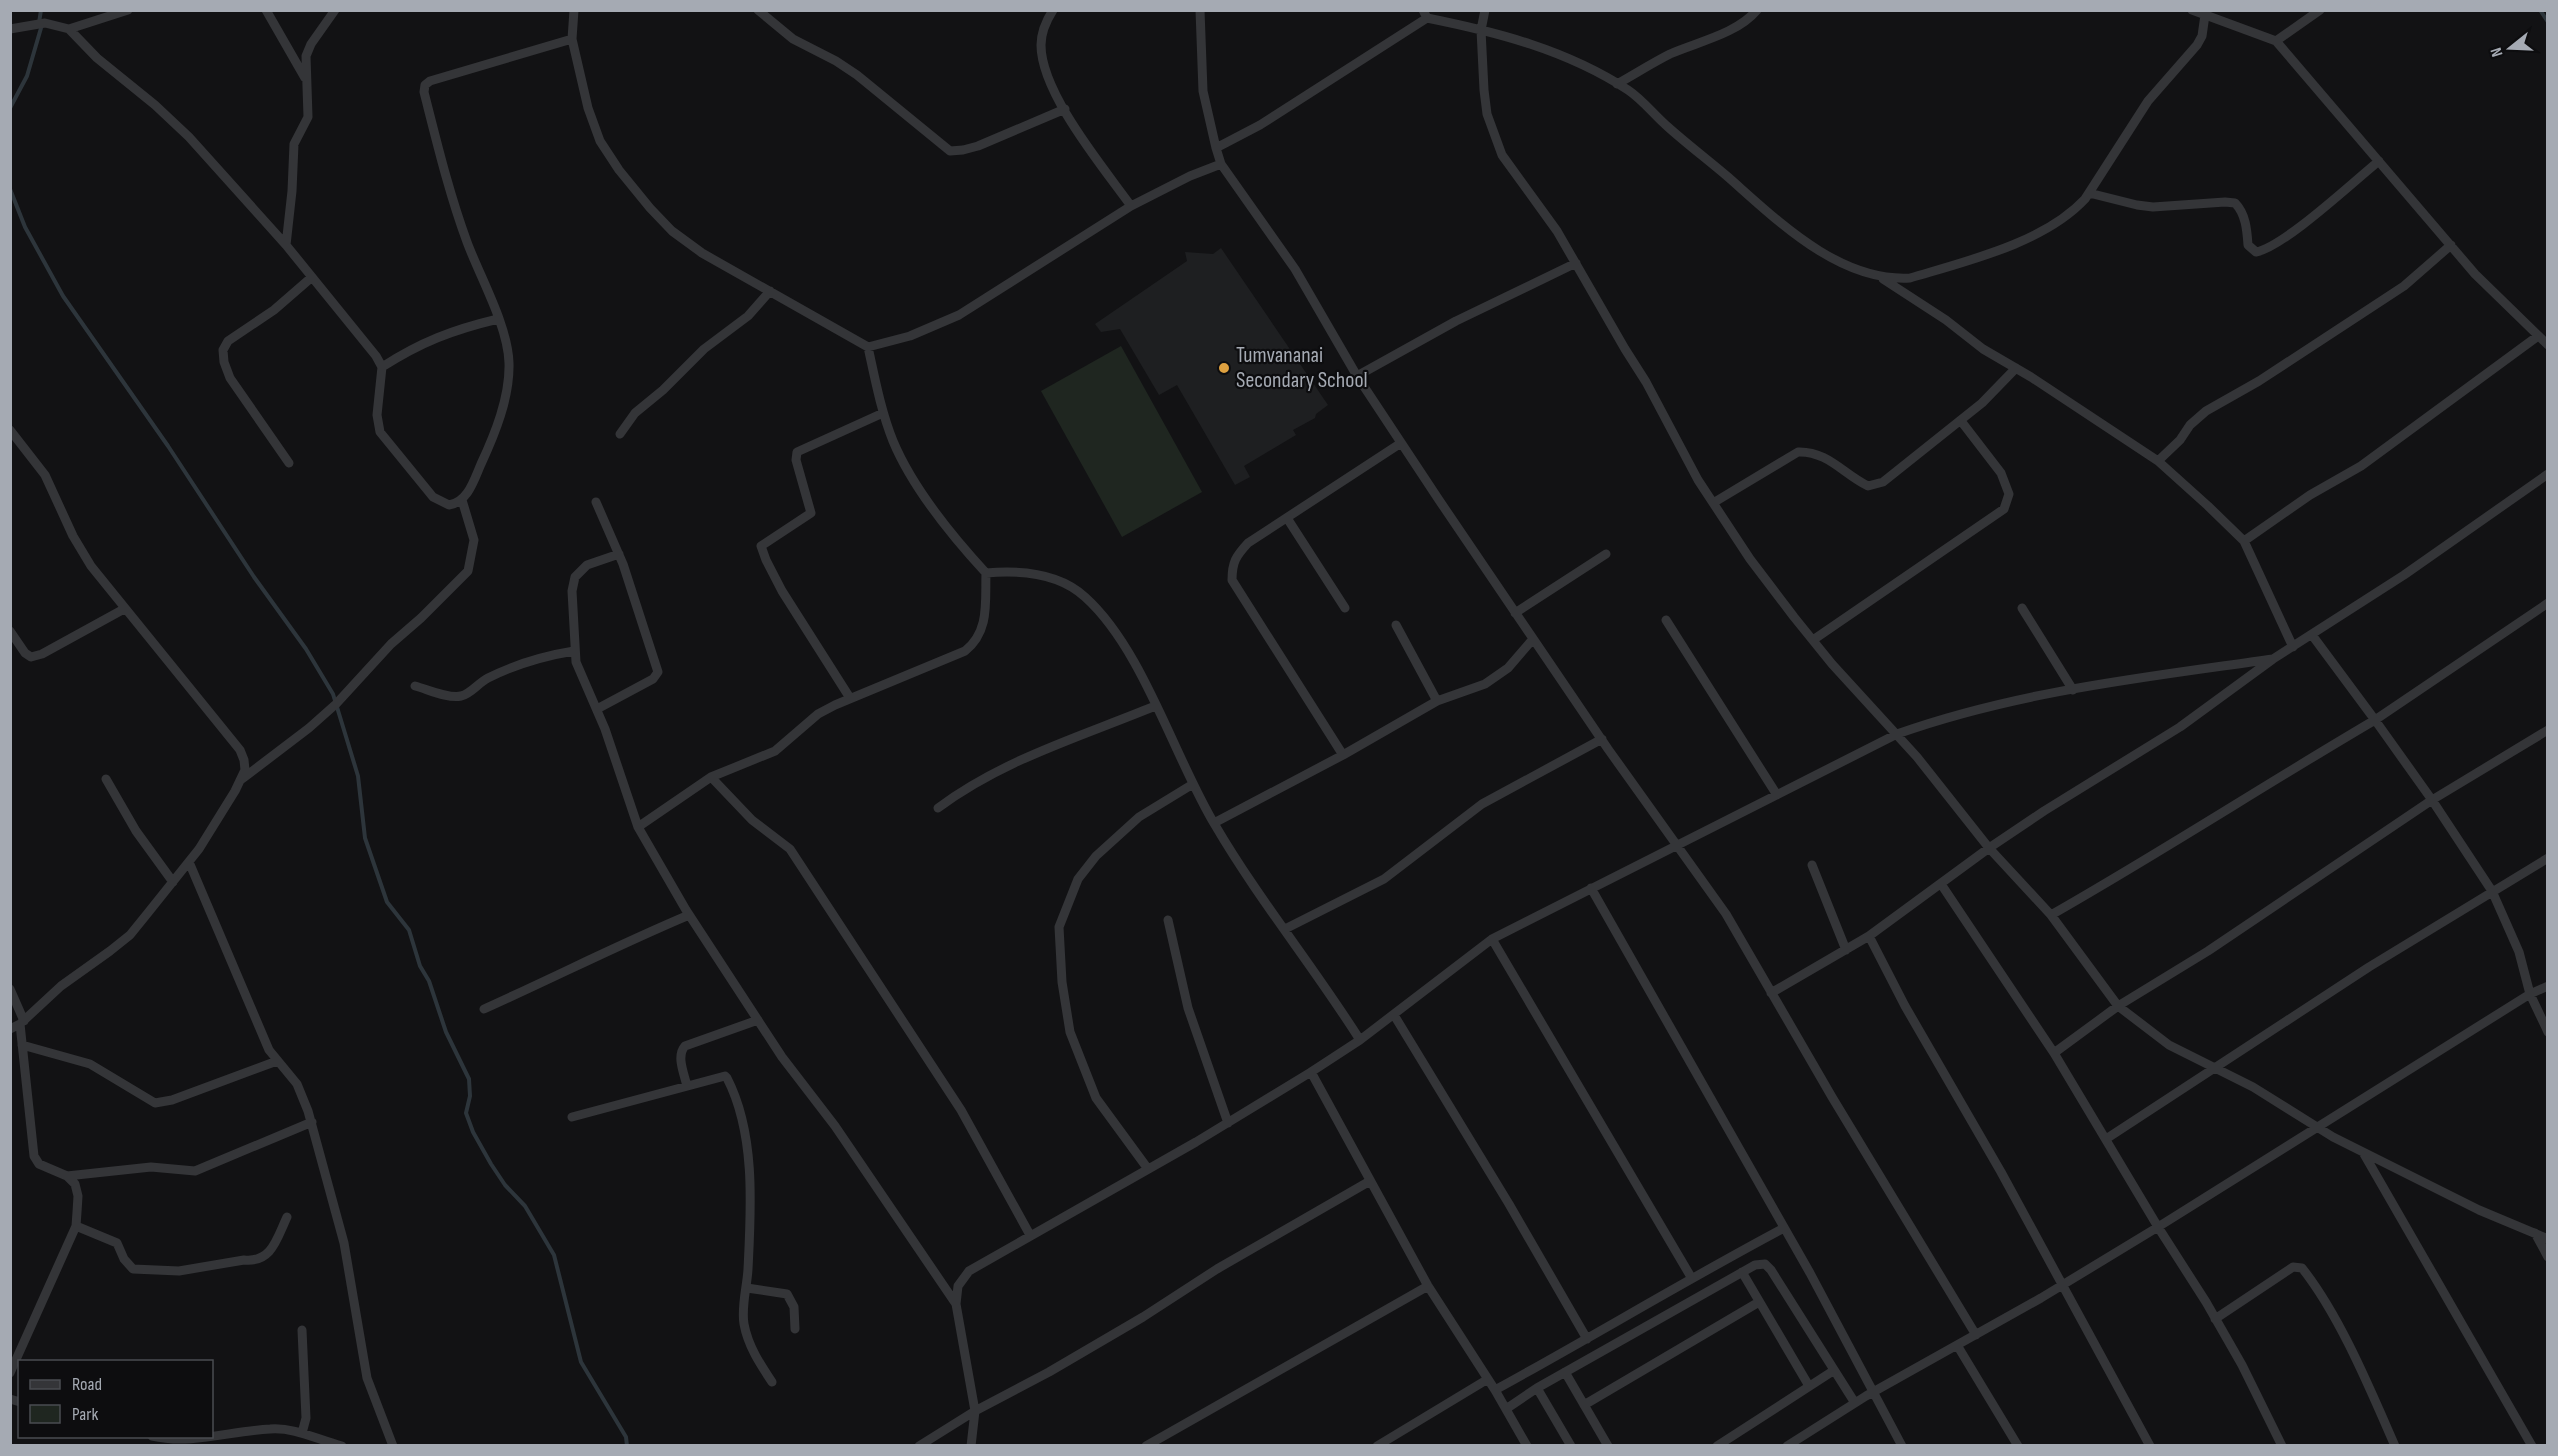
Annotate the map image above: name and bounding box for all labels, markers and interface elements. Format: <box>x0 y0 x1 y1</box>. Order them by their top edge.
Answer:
north arrow <box>2480 18 2540 78</box>
text: N <box>2487 45 2508 59</box>
place label: Tumvananai Secondary School <box>1236 342 1368 394</box>
marker: Tumvananai Secondary School <box>1217 361 1231 375</box>
legend <box>18 1360 213 1438</box>
text: Road <box>72 1374 102 1395</box>
text: Park <box>72 1404 98 1425</box>

